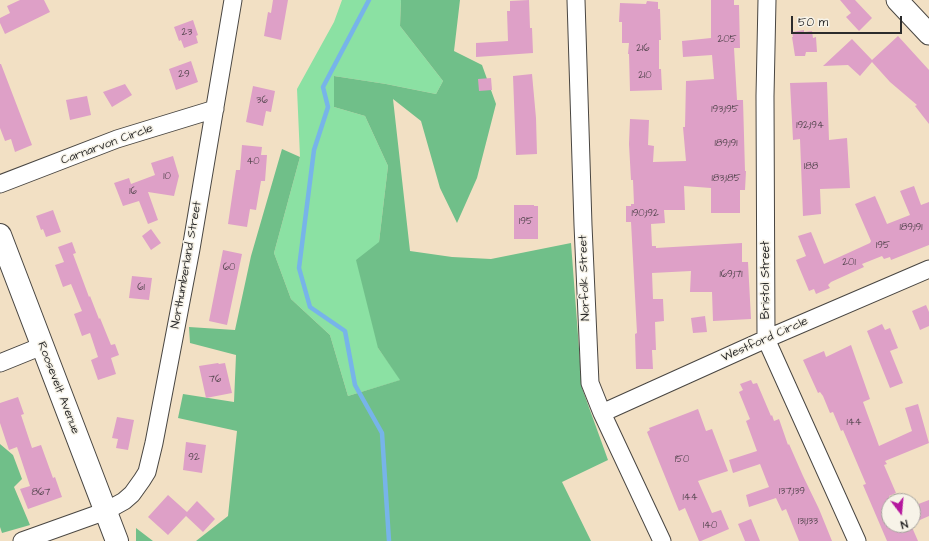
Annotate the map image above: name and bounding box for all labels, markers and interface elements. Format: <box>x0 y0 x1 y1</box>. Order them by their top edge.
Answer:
scale bar <box>793 8 904 34</box>
text: 50 m <box>798 14 828 31</box>
house number: 23 <box>182 27 192 39</box>
house number: 205 <box>717 34 737 46</box>
house number: 216 <box>636 43 650 55</box>
house number: 29 <box>178 69 190 81</box>
house number: 210 <box>638 70 652 82</box>
house number: 36 <box>256 95 268 107</box>
house number: 193;195 <box>711 104 739 116</box>
house number: 192;194 <box>796 120 824 132</box>
street label: Carnarvon Circle <box>59 122 155 168</box>
house number: 189;191 <box>715 138 737 150</box>
house number: 40 <box>246 156 260 168</box>
house number: 188 <box>804 161 818 173</box>
house number: 10 <box>163 171 171 183</box>
house number: 183;185 <box>712 173 740 185</box>
house number: 16 <box>129 186 137 198</box>
street label: Northumberland Street <box>169 200 205 330</box>
house number: 190;192 <box>631 208 659 220</box>
house number: 195 <box>519 216 533 228</box>
house number: 189;191 <box>900 222 922 234</box>
street label: Norfolk Street <box>576 235 594 321</box>
house number: 195 <box>876 240 890 252</box>
street label: Bristol Street <box>759 241 773 319</box>
house number: 201 <box>842 257 856 269</box>
house number: 60 <box>223 262 235 274</box>
house number: 169;171 <box>719 269 743 281</box>
house number: 61 <box>137 282 145 294</box>
street label: Westford Circle <box>720 315 810 365</box>
street label: Roosevelt Avenue <box>34 340 82 436</box>
house number: 76 <box>209 374 221 386</box>
house number: 144 <box>847 417 861 429</box>
house number: 92 <box>188 452 200 464</box>
house number: 150 <box>675 454 689 466</box>
house number: 137;139 <box>779 486 805 498</box>
house number: 867 <box>32 487 50 499</box>
house number: 144 <box>683 492 697 504</box>
north arrow <box>881 493 921 533</box>
house number: 131;133 <box>798 516 818 528</box>
text: N <box>899 516 910 532</box>
house number: 140 <box>703 520 717 532</box>

